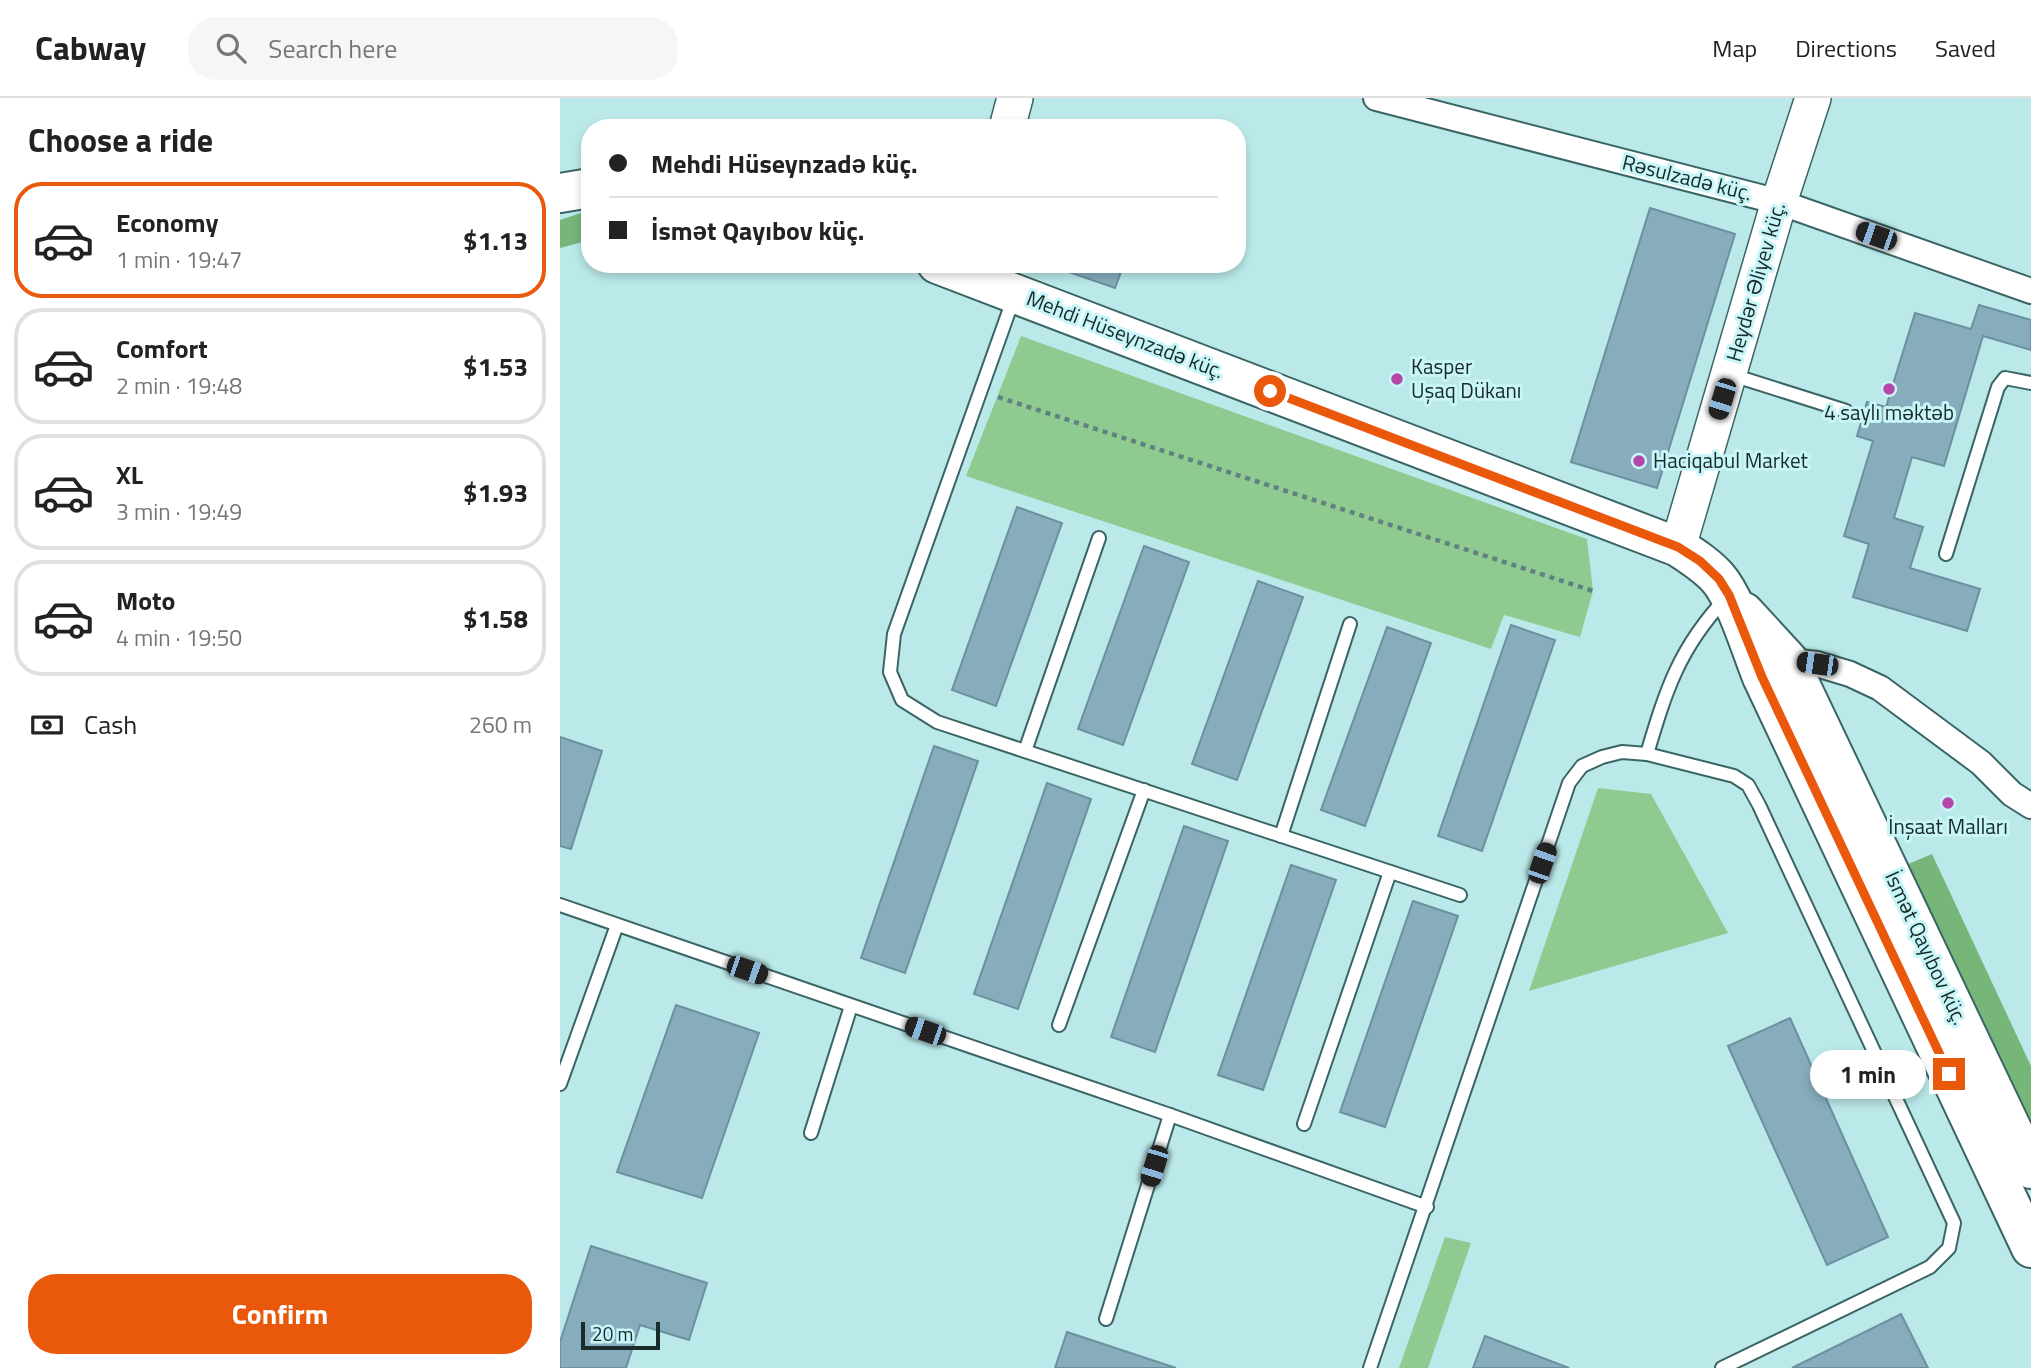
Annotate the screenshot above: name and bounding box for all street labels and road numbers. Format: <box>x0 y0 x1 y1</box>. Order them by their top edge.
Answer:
street label: Rəsulzadə küç. <box>1619 145 1756 209</box>
street label: Heydər Əliyev küç. <box>1717 198 1793 365</box>
street label: Mehdi Hüseynzadə küç. <box>1022 282 1229 386</box>
street label: İsmət Qayıbov küç. <box>1877 865 1977 1030</box>

